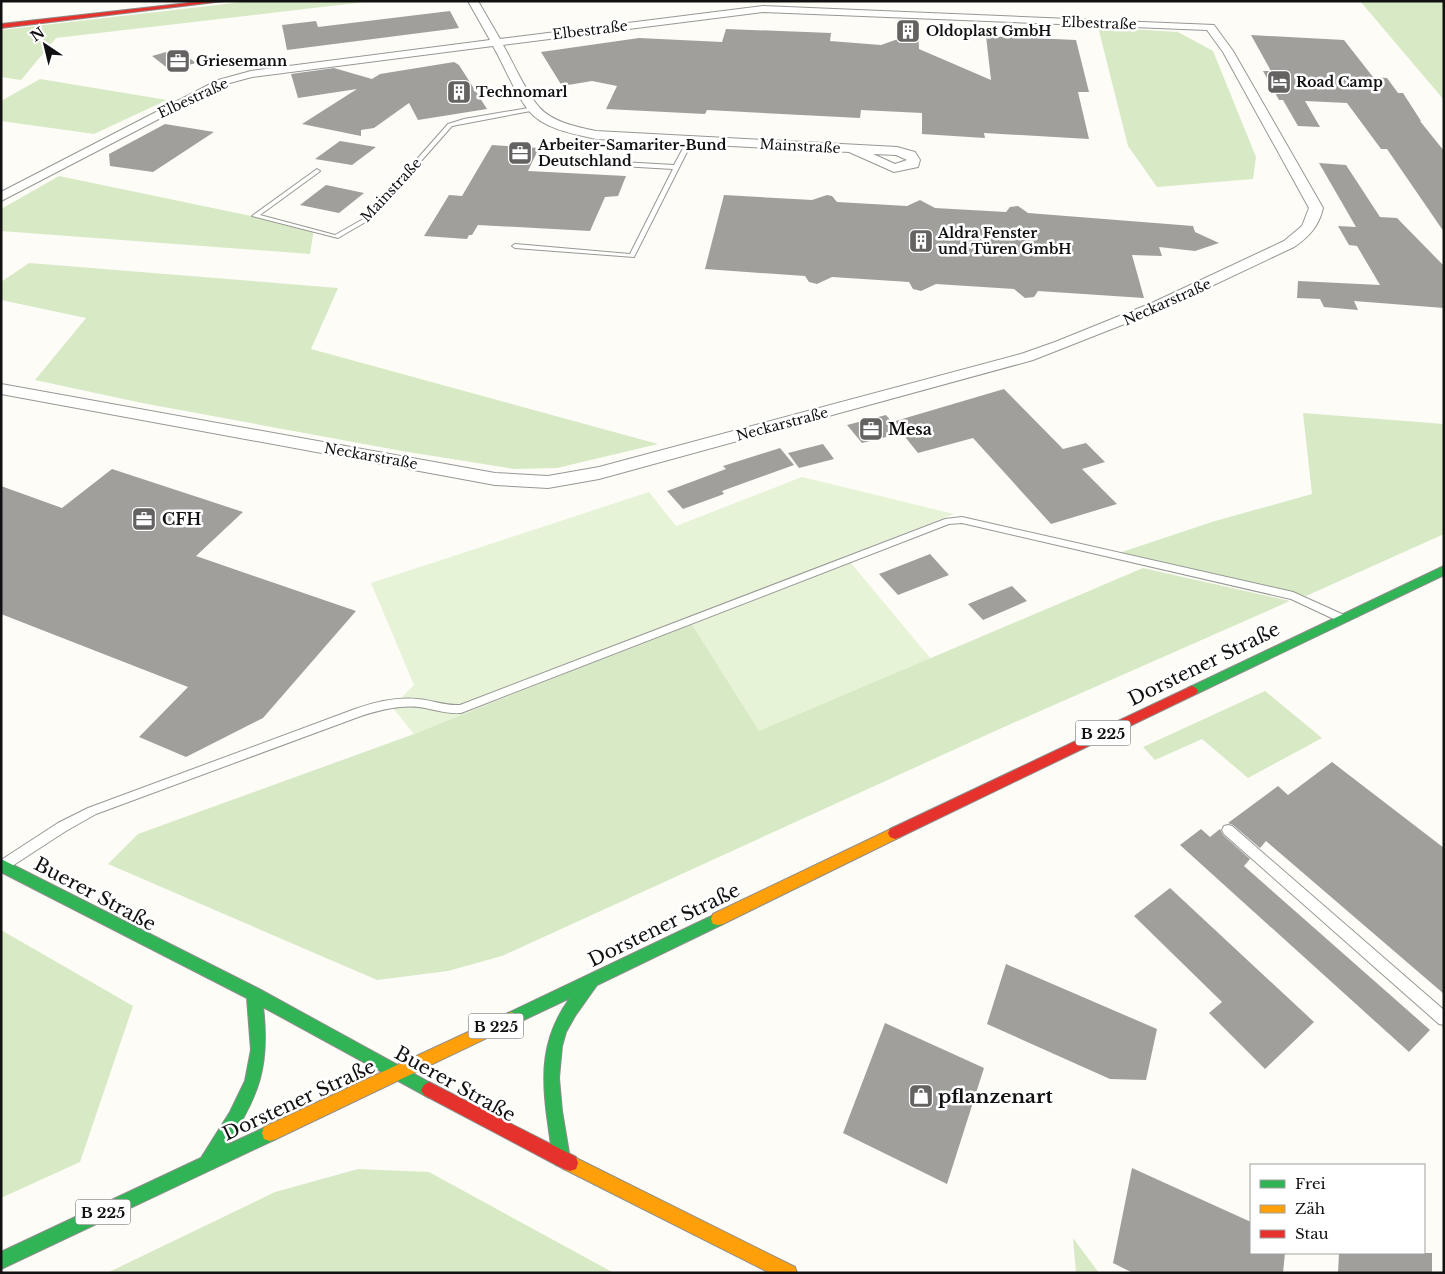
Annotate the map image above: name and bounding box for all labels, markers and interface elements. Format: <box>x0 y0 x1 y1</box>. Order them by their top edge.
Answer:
street label: Elbestraße <box>1061 13 1137 33</box>
street label: Elbestraße <box>551 16 629 44</box>
building icon: Oldoplast GmbH <box>895 18 921 44</box>
north arrow <box>20 20 70 70</box>
place label: Oldoplast GmbH <box>926 22 1051 40</box>
text: N <box>27 23 48 46</box>
office icon: Griesemann <box>165 48 191 74</box>
place label: Griesemann <box>196 52 287 70</box>
hotel icon: Road Camp <box>1266 69 1292 95</box>
place label: Road Camp <box>1296 73 1383 91</box>
street label: Elbestraße <box>155 74 231 122</box>
building icon: Technomarl <box>446 79 472 105</box>
place label: Technomarl <box>476 83 567 101</box>
street label: Mainstraße <box>759 135 841 157</box>
place label: Arbeiter-Samariter-Bund Deutschland <box>537 136 727 170</box>
office icon: Arbeiter-Samariter-Bund Deutschland <box>507 140 533 166</box>
street label: Mainstraße <box>357 154 425 226</box>
place label: Aldra Fenster und Türen GmbH <box>937 224 1071 258</box>
building icon: Aldra Fenster und Türen GmbH <box>908 228 934 254</box>
street label: Neckarstraße <box>1120 275 1214 329</box>
street label: Neckarstraße <box>734 403 830 445</box>
office icon: Mesa <box>858 416 884 442</box>
place label: Mesa <box>888 419 932 439</box>
street label: Neckarstraße <box>323 439 419 473</box>
office icon: CFH <box>131 506 157 532</box>
place label: CFH <box>162 509 201 529</box>
street label: Dorstener Straße <box>1124 617 1284 711</box>
road number: B 225 <box>1076 720 1130 746</box>
street label: Buerer Straße <box>30 852 160 936</box>
street label: Dorstener Straße <box>584 878 744 972</box>
road number: B 225 <box>468 1014 524 1038</box>
street label: Buerer Straße <box>391 1041 519 1127</box>
street label: Dorstener Straße <box>219 1055 379 1145</box>
shop icon: pflanzenart <box>908 1083 934 1109</box>
place label: pflanzenart <box>938 1085 1053 1108</box>
legend <box>1250 1164 1425 1254</box>
text: Frei <box>1295 1174 1326 1193</box>
text: Zäh <box>1295 1199 1325 1218</box>
road number: B 225 <box>76 1200 130 1224</box>
text: Stau <box>1295 1224 1329 1243</box>

